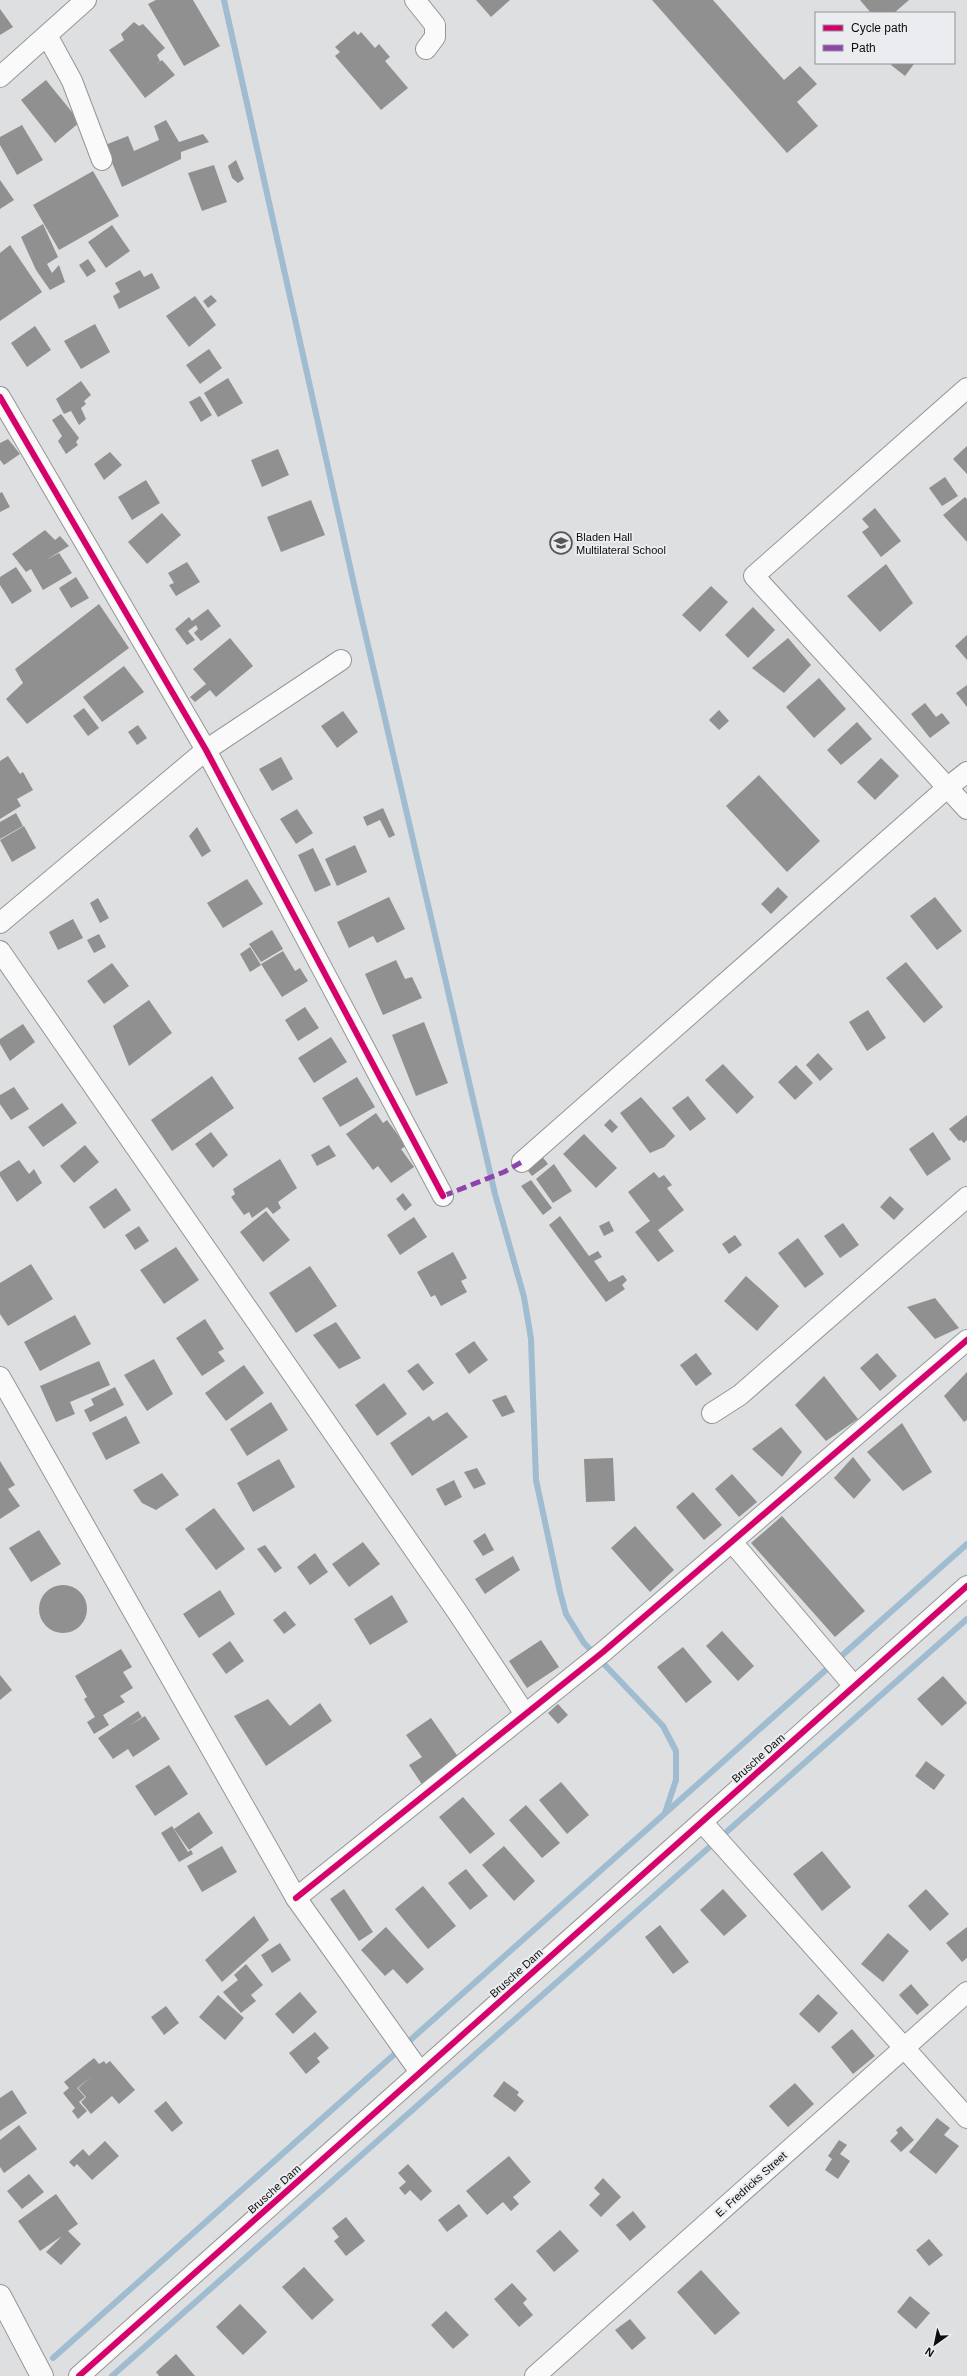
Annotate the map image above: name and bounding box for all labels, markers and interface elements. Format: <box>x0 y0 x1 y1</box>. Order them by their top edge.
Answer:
legend <box>815 12 955 64</box>
text: Cycle path <box>851 21 908 35</box>
text: Path <box>851 41 876 55</box>
school or university icon: Bladen Hall Multilateral School <box>548 530 574 556</box>
place label: Bladen Hall Multilateral School <box>576 531 666 556</box>
street label: Brusche Dam <box>729 1731 787 1785</box>
street label: Brusche Dam <box>487 1946 545 2000</box>
street label: E. Fredricks Street <box>713 2149 789 2219</box>
street label: Brusche Dam <box>245 2162 303 2216</box>
north arrow <box>915 2324 955 2364</box>
text: N <box>923 2345 936 2360</box>

